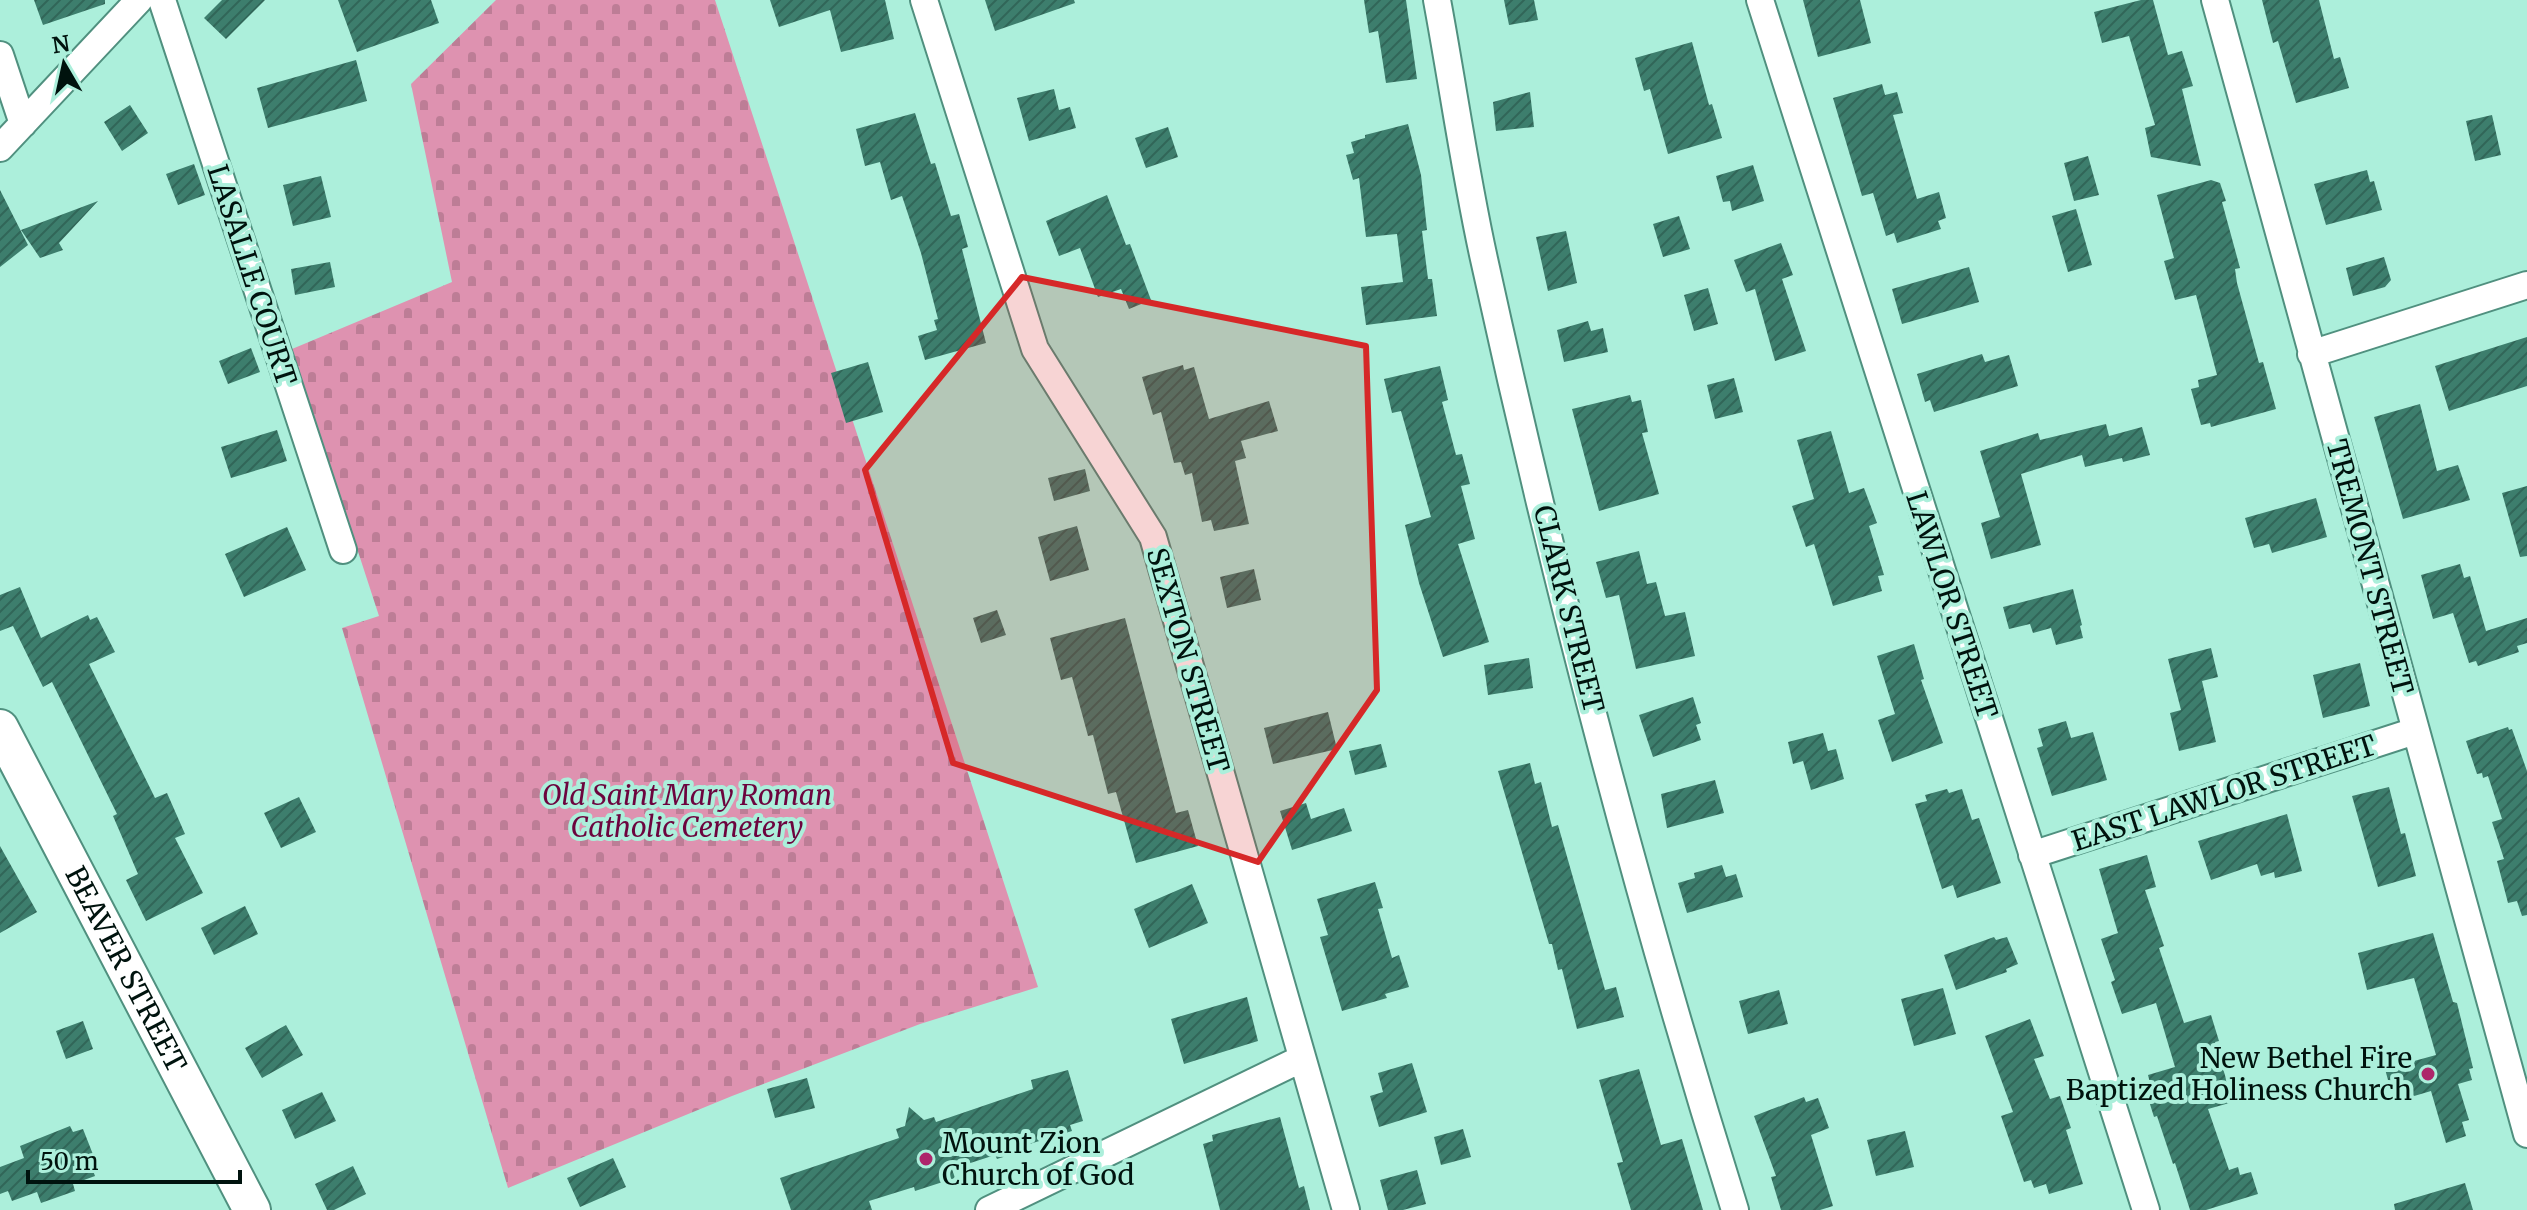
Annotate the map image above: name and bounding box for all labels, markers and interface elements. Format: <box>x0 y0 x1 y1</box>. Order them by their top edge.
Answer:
north arrow <box>24 24 104 104</box>
text: N <box>50 29 72 59</box>
street label: LASALLE COURT <box>199 160 305 390</box>
street label: TREMONT STREET <box>2319 435 2421 699</box>
street label: LAWLOR STREET <box>1898 487 2006 723</box>
street label: CLARK STREET <box>1526 502 1612 716</box>
street label: SEXTON STREET <box>1139 543 1237 777</box>
street label: EAST LAWLOR STREET <box>2067 727 2381 859</box>
park label: Old Saint Mary Roman Catholic Cemetery <box>542 777 832 845</box>
street label: BEAVER STREET <box>57 860 195 1078</box>
place label: New Bethel Fire Baptized Holiness Church <box>2066 1040 2412 1108</box>
marker: New Bethel Fire Baptized Holiness Church <box>2419 1065 2437 1083</box>
place label: Mount Zion Church of God <box>942 1125 1135 1193</box>
scale bar <box>28 1134 240 1184</box>
text: 50 m <box>40 1146 99 1177</box>
marker: Mount Zion Church of God <box>917 1150 935 1168</box>

